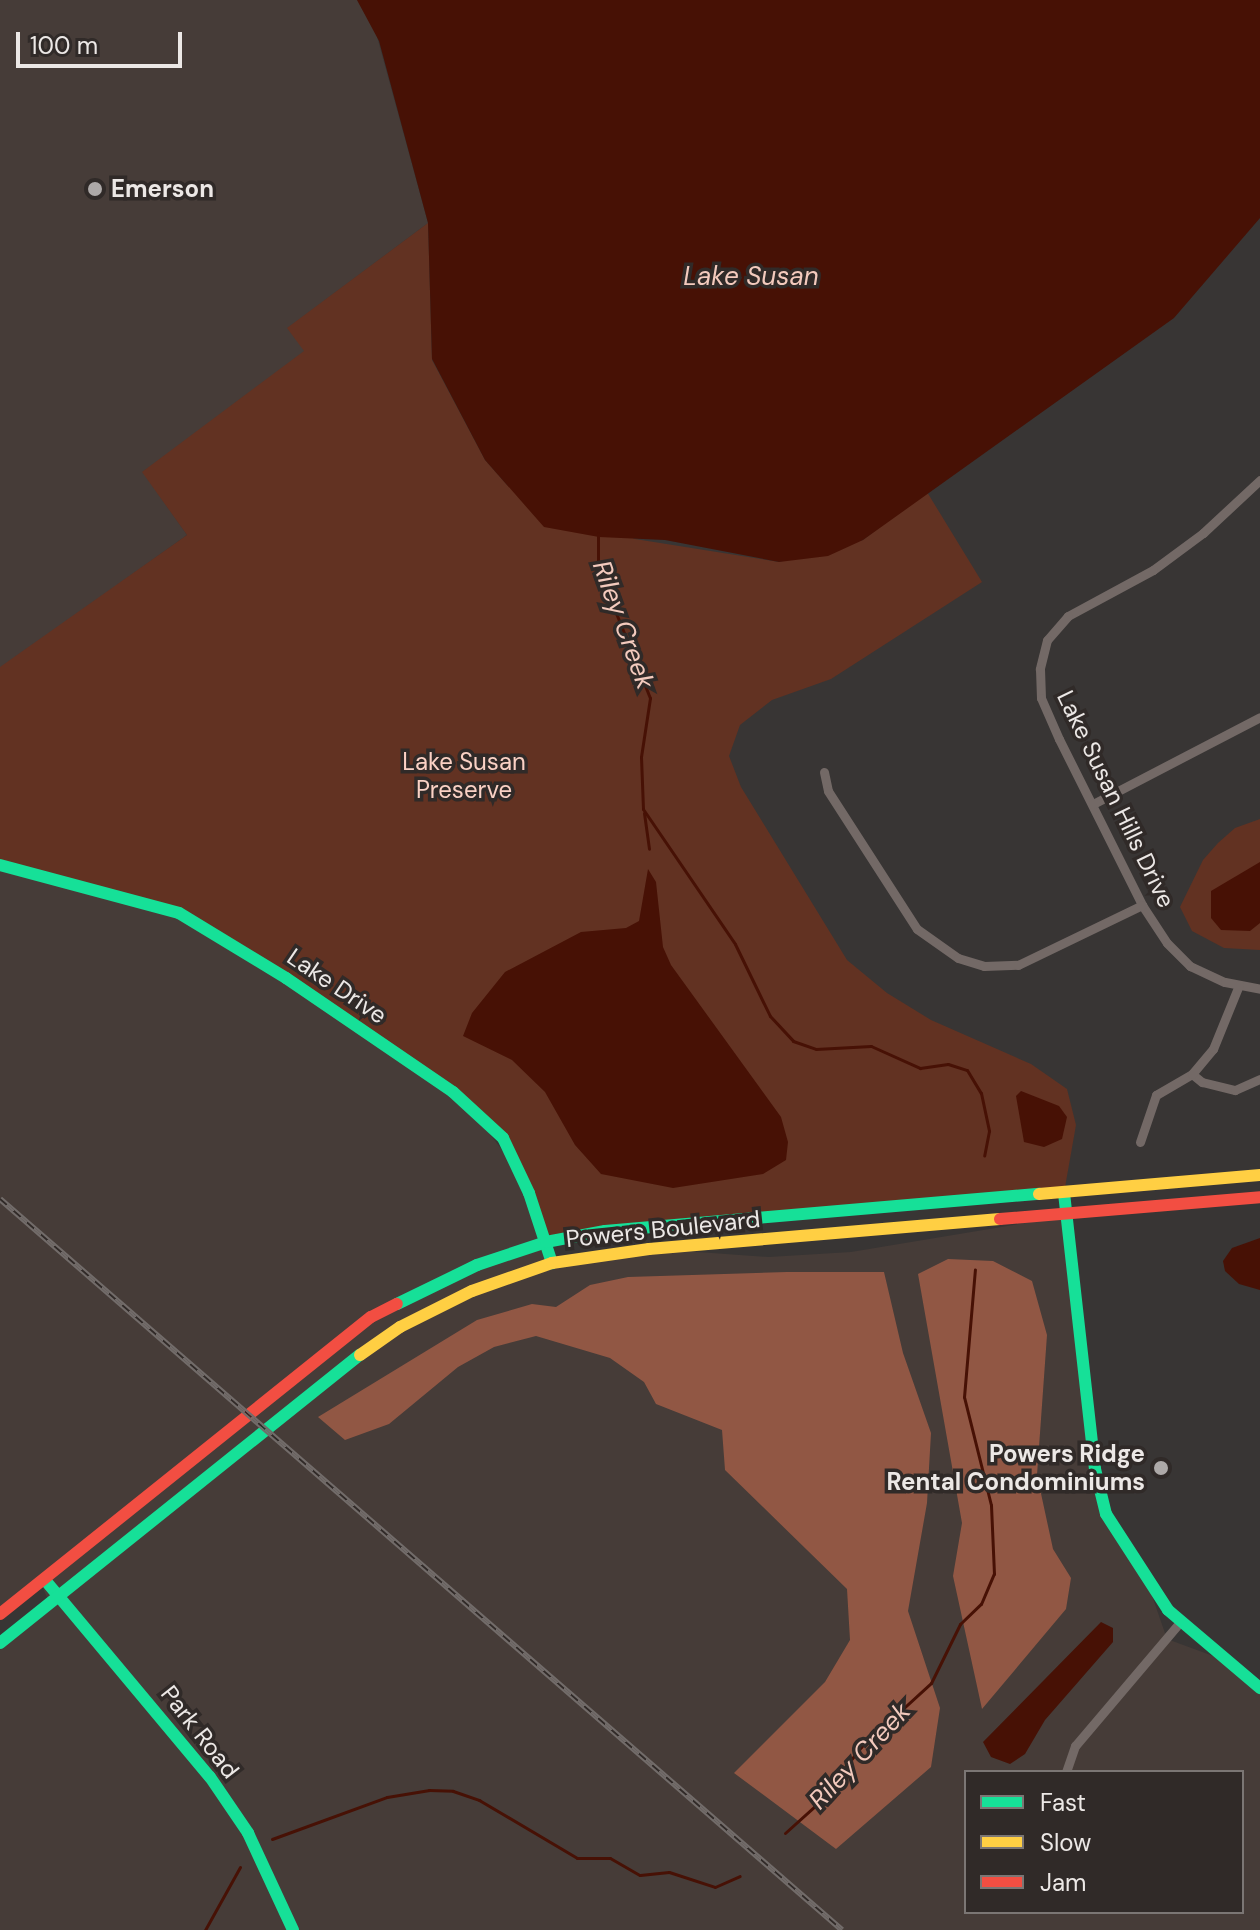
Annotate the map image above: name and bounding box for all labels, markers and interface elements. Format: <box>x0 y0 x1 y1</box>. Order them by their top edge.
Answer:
scale bar <box>20 16 186 66</box>
text: 100 m <box>30 30 98 61</box>
place label: Emerson <box>111 175 214 203</box>
marker: Emerson <box>86 180 104 198</box>
water label: Lake Susan <box>683 261 819 293</box>
water label: Riley Creek <box>585 556 661 694</box>
street label: Lake Susan Hills Drive <box>1051 686 1181 912</box>
park label: Lake Susan Preserve <box>402 748 526 804</box>
street label: Lake Drive <box>282 942 392 1030</box>
street label: Powers Boulevard <box>564 1204 762 1254</box>
place label: Powers Ridge Rental Condominiums <box>887 1440 1145 1496</box>
marker: Powers Ridge Rental Condominiums <box>1152 1459 1170 1477</box>
street label: Park Road <box>155 1680 245 1784</box>
water label: Riley Creek <box>803 1696 917 1816</box>
legend <box>964 1770 1244 1914</box>
text: Fast <box>1040 1787 1086 1818</box>
text: Slow <box>1040 1827 1091 1858</box>
text: Jam <box>1040 1867 1086 1898</box>

